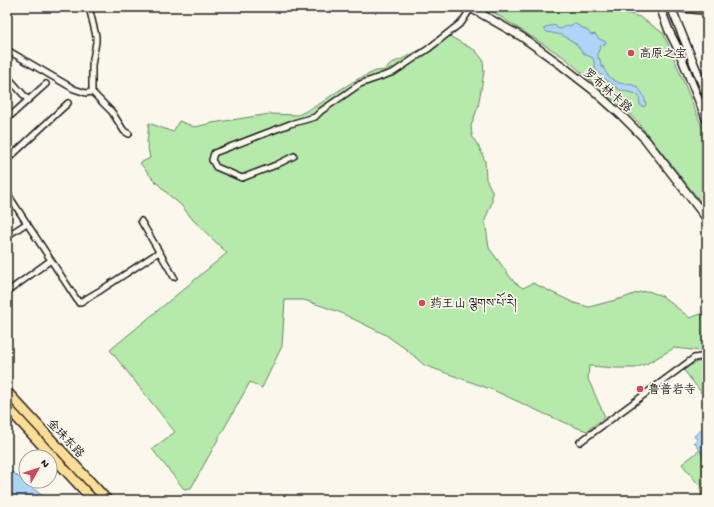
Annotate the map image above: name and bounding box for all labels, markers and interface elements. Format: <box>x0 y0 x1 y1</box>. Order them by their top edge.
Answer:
place label: 高原之宝 <box>639 47 687 62</box>
marker: 高原之宝 <box>626 48 636 58</box>
street label: 罗布林卡路 <box>579 66 635 116</box>
place label: 药王山 ལྕགས་པོ་རི། <box>430 291 517 313</box>
marker: 药王山 ལྕགས་པོ་རི། <box>417 298 427 308</box>
place label: 鲁普岩寺 <box>648 383 696 398</box>
marker: 鲁普岩寺 <box>635 384 645 394</box>
street label: 金珠东路 <box>43 416 87 462</box>
north arrow <box>18 449 58 489</box>
text: N <box>37 457 51 471</box>

